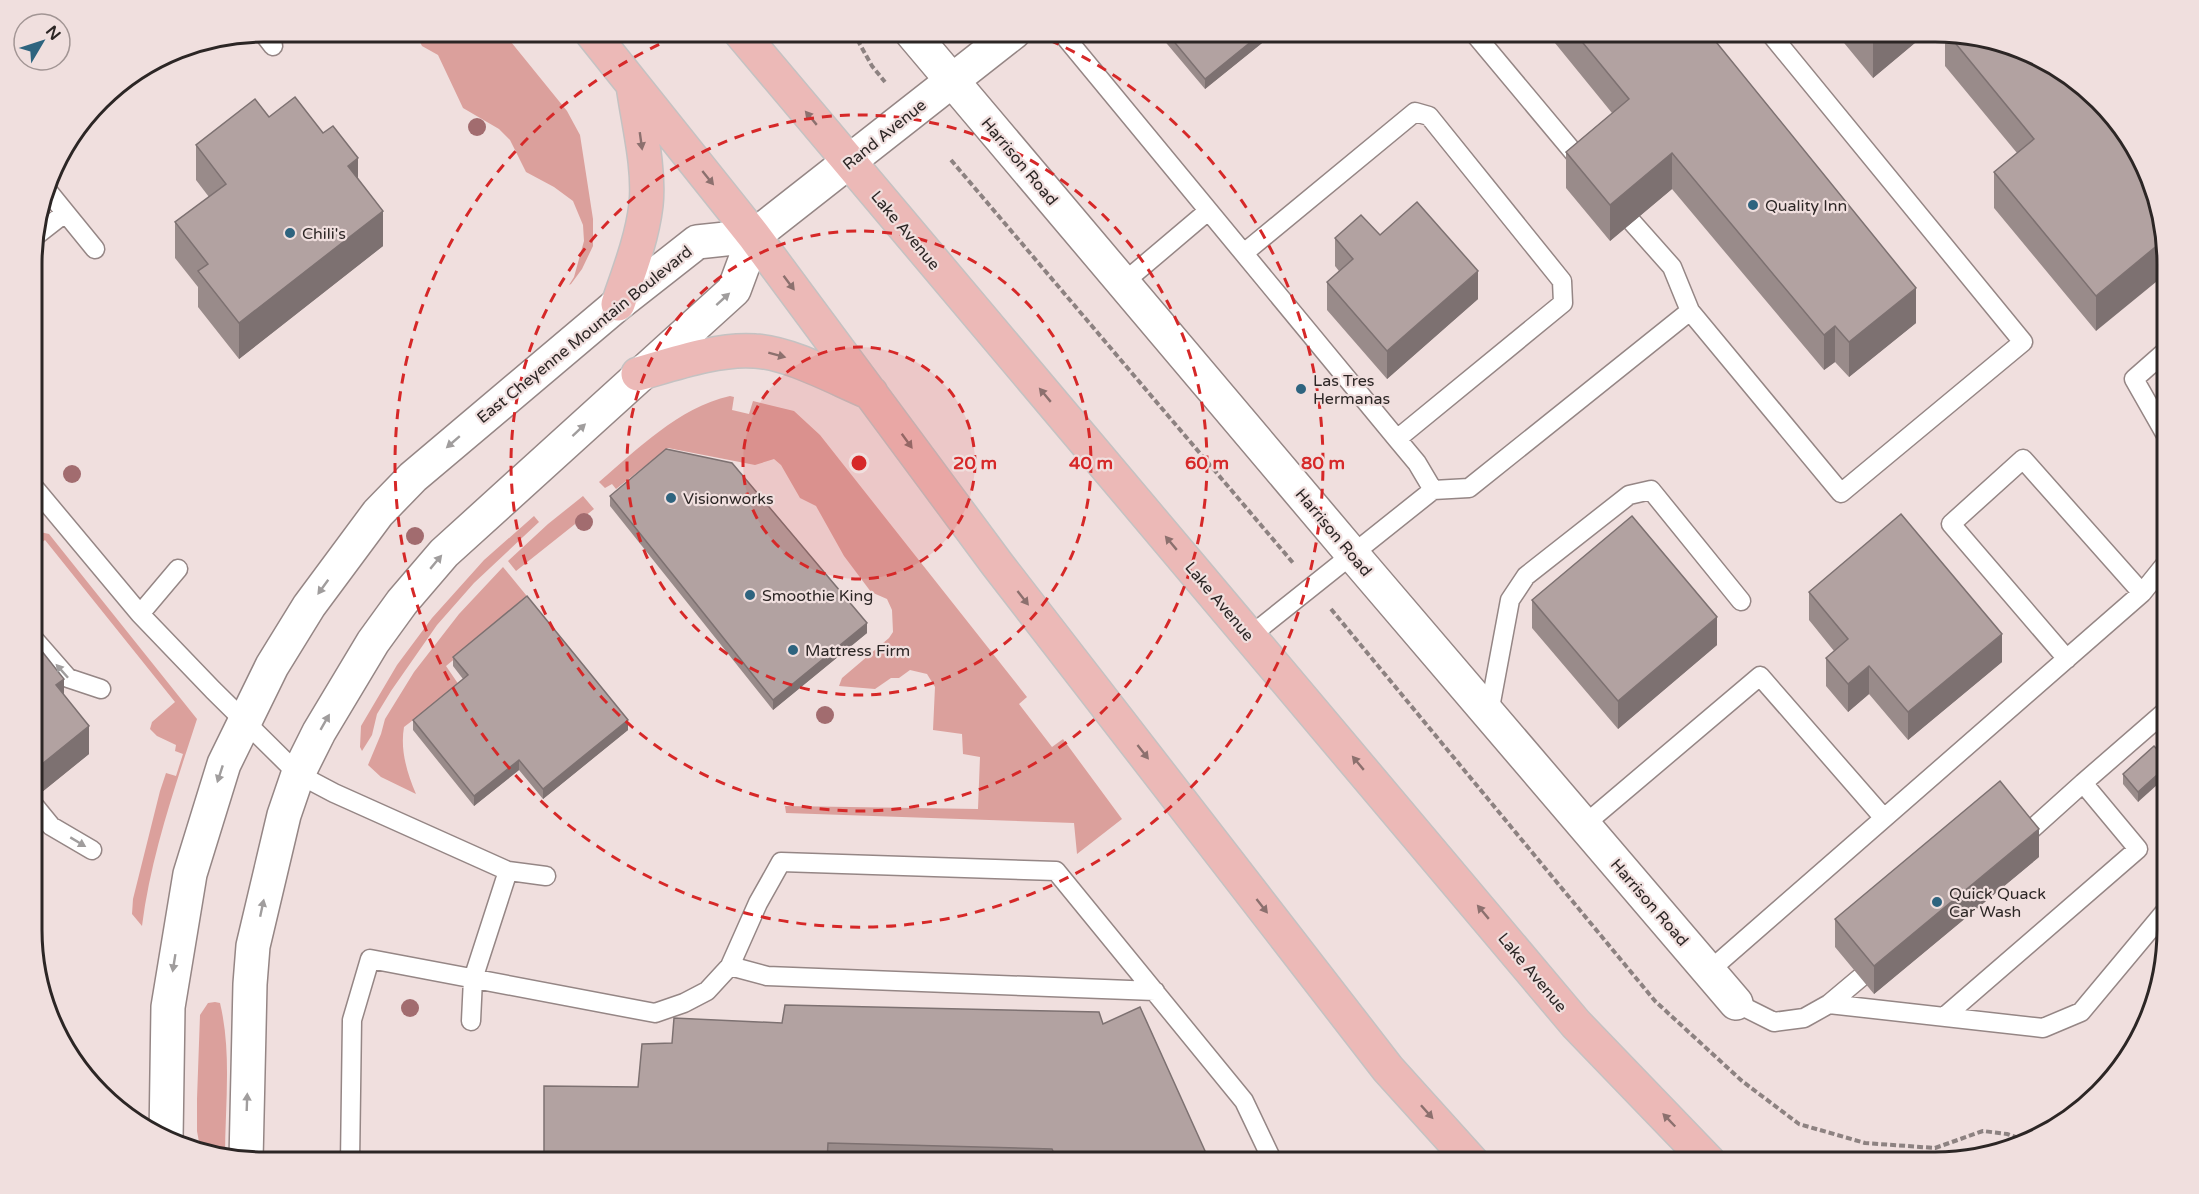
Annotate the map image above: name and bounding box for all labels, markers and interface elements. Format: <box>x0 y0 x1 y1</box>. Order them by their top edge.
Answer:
north arrow <box>12 12 72 72</box>
text: N <box>41 22 65 44</box>
street label: Rand Avenue <box>839 95 930 175</box>
one-way arrow <box>805 110 818 126</box>
street label: Harrison Road <box>977 114 1062 210</box>
one-way arrow <box>637 132 646 151</box>
one-way arrow <box>701 171 714 186</box>
street label: Lake Avenue <box>866 187 944 274</box>
place label: Quality Inn <box>1765 196 1847 216</box>
marker: Quality Inn <box>1746 198 1760 212</box>
place label: Chili's <box>302 224 346 244</box>
marker: Chili's <box>283 226 297 240</box>
street label: East Cheyenne Mountain Boulevard <box>473 242 696 428</box>
one-way arrow <box>783 275 795 290</box>
one-way arrow <box>715 293 730 306</box>
one-way arrow <box>768 351 787 361</box>
place label: Las Tres Hermanas <box>1313 371 1390 409</box>
marker: Las Tres Hermanas <box>1294 382 1308 396</box>
one-way arrow <box>1039 388 1052 403</box>
one-way arrow <box>572 424 586 438</box>
one-way arrow <box>901 432 913 448</box>
one-way arrow <box>446 435 461 448</box>
text: 20 m <box>953 452 997 474</box>
text: 40 m <box>1069 452 1113 474</box>
text: 60 m <box>1185 452 1229 474</box>
text: 80 m <box>1301 452 1345 474</box>
centre of rings <box>849 453 869 473</box>
street label: Harrison Road <box>1291 485 1376 581</box>
place label: Visionworks <box>683 489 774 509</box>
marker: Visionworks <box>664 491 678 505</box>
one-way arrow <box>1165 536 1178 551</box>
one-way arrow <box>429 554 442 570</box>
street label: Lake Avenue <box>1180 558 1258 645</box>
one-way arrow <box>317 578 329 594</box>
place label: Smoothie King <box>762 586 873 606</box>
marker: Smoothie King <box>743 588 757 602</box>
one-way arrow <box>1017 589 1029 605</box>
place label: Mattress Firm <box>805 641 910 661</box>
marker: Mattress Firm <box>786 643 800 657</box>
one-way arrow <box>56 664 69 679</box>
one-way arrow <box>320 713 330 730</box>
one-way arrow <box>1136 744 1148 759</box>
one-way arrow <box>1352 755 1364 770</box>
one-way arrow <box>215 765 225 783</box>
one-way arrow <box>69 837 86 847</box>
street label: Harrison Road <box>1606 855 1692 950</box>
place label: Quick Quack Car Wash <box>1949 884 2046 922</box>
marker: Quick Quack Car Wash <box>1930 895 1944 909</box>
one-way arrow <box>258 898 267 917</box>
one-way arrow <box>1256 898 1268 914</box>
one-way arrow <box>1477 905 1490 920</box>
street label: Lake Avenue <box>1493 929 1571 1016</box>
one-way arrow <box>170 954 179 973</box>
one-way arrow <box>242 1092 252 1111</box>
one-way arrow <box>1420 1105 1434 1120</box>
one-way arrow <box>1662 1113 1676 1127</box>

